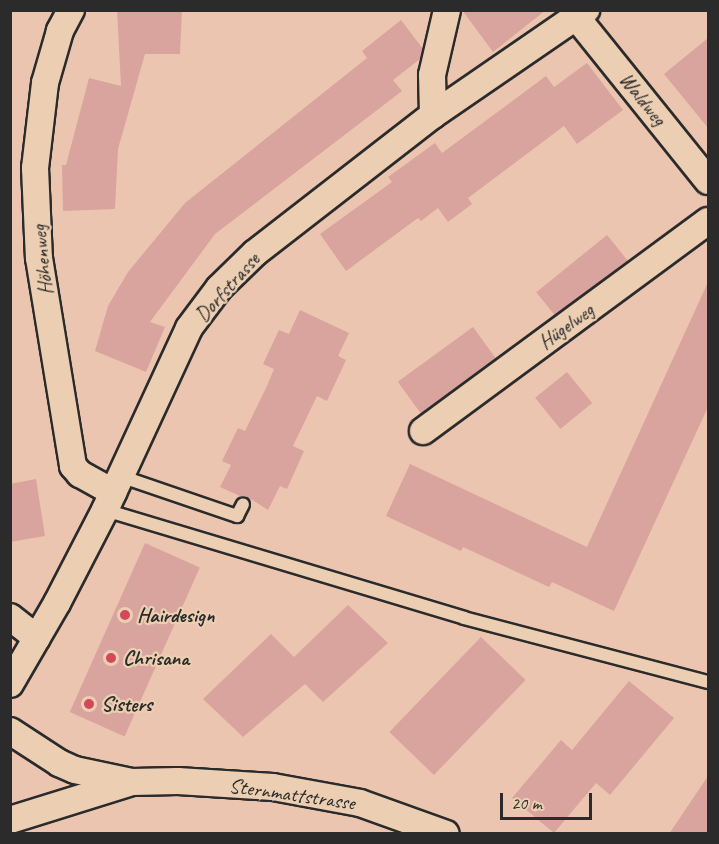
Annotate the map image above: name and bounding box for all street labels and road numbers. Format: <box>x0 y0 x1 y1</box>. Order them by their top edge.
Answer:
street label: Waldweg <box>614 67 672 131</box>
street label: Höhenweg <box>26 224 58 296</box>
street label: Dorfstrasse <box>189 247 265 327</box>
street label: Hügelweg <box>533 297 599 355</box>
street label: Sternmattstrasse <box>227 773 357 815</box>

